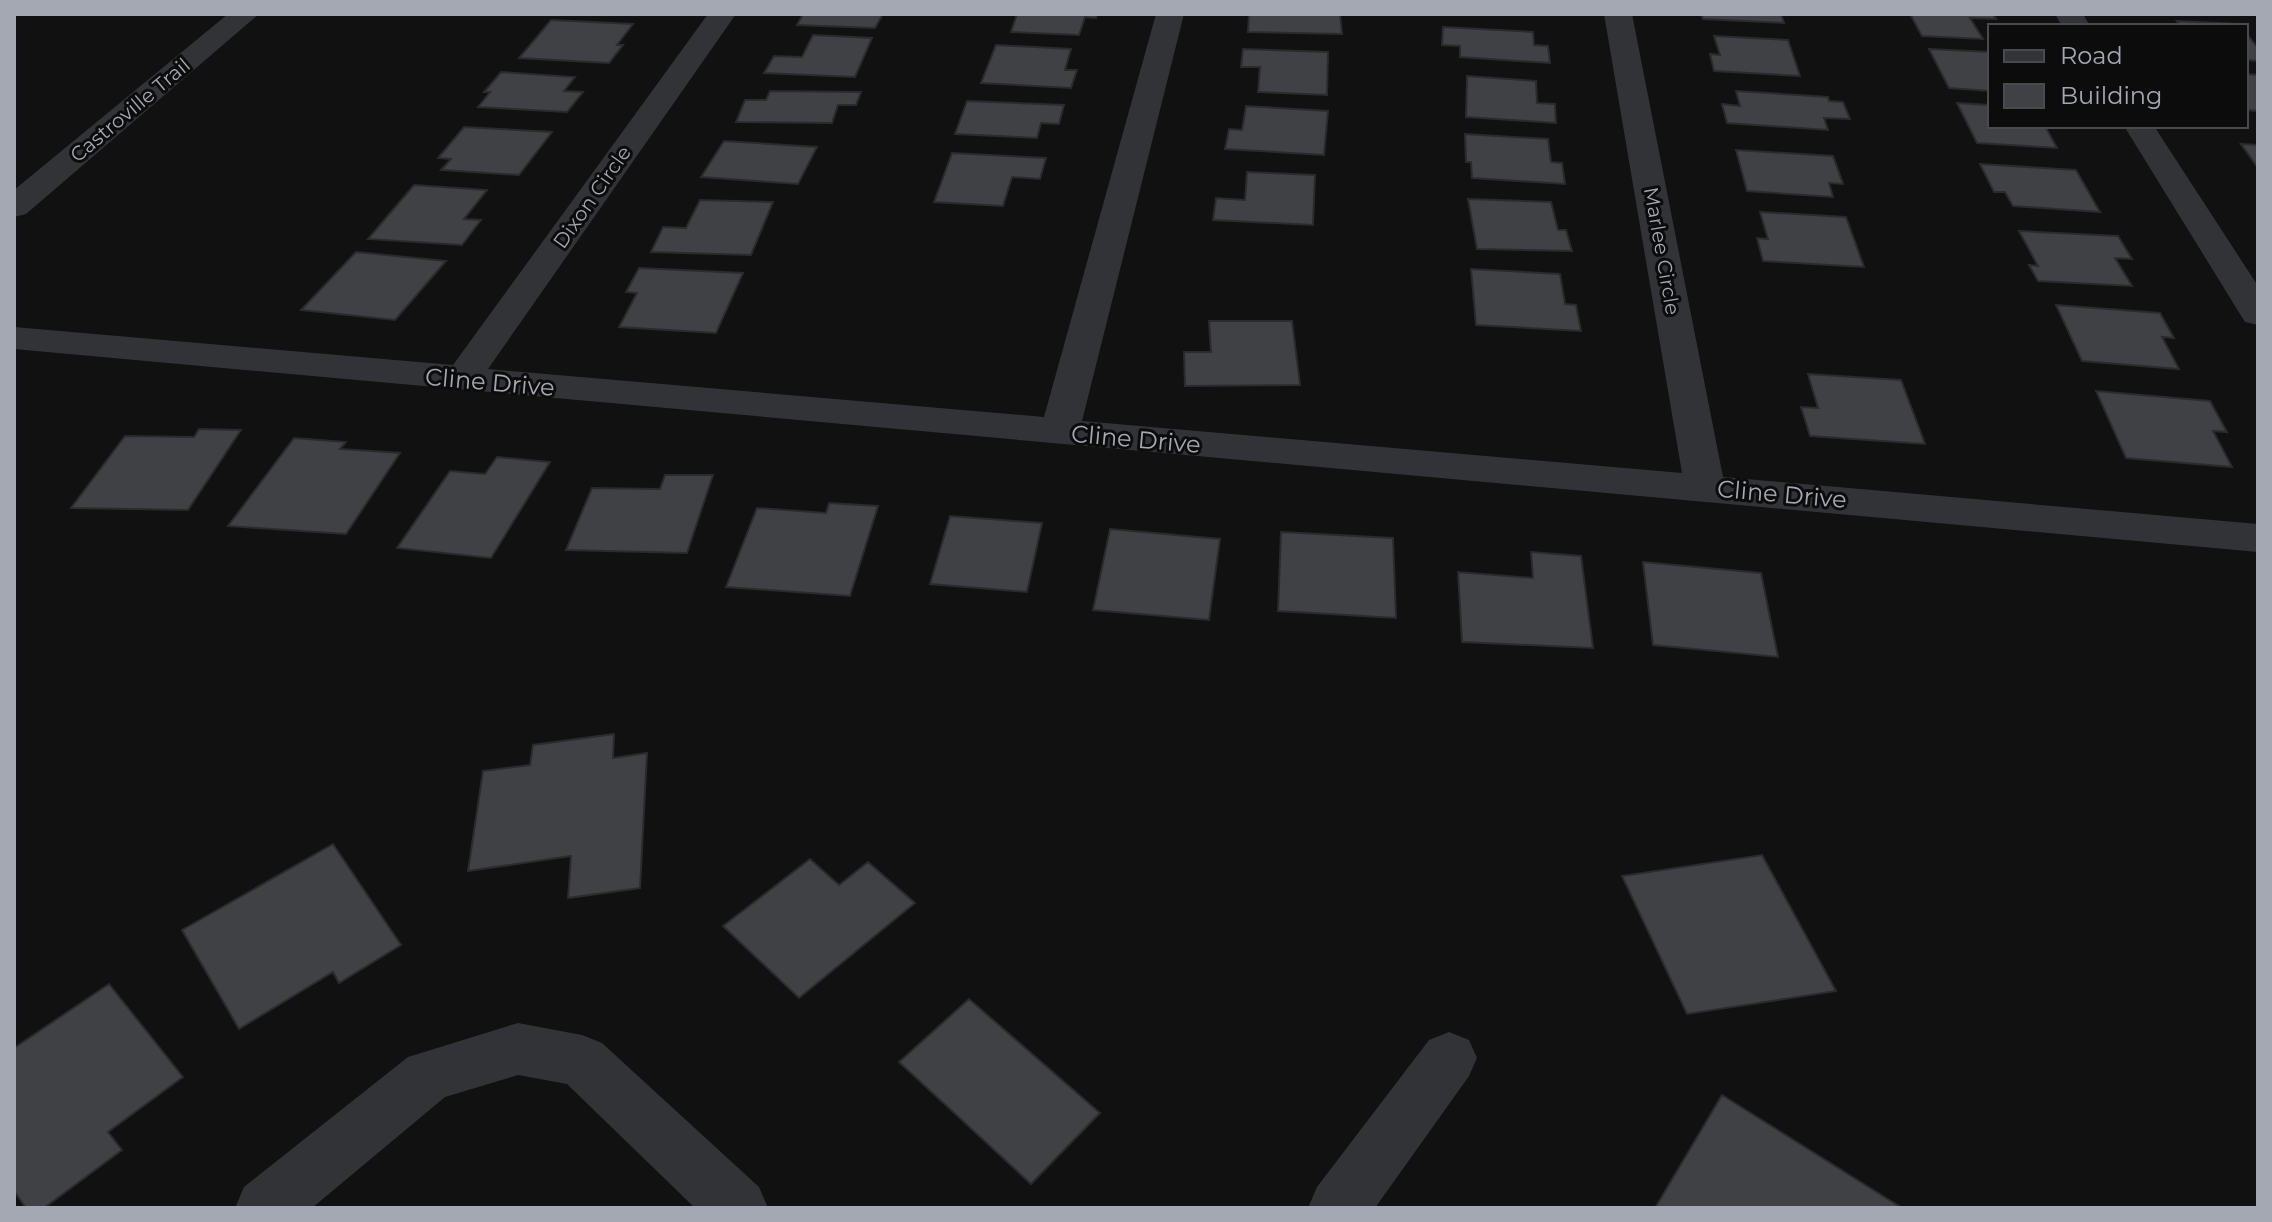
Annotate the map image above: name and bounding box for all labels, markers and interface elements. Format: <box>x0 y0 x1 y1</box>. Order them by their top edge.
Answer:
legend <box>1988 24 2248 128</box>
text: Road <box>2060 41 2123 70</box>
street label: Castroville Trail <box>65 53 195 167</box>
text: Building <box>2060 81 2163 110</box>
street label: Dixon Circle <box>548 141 636 253</box>
street label: Marlee Circle <box>1639 185 1685 317</box>
street label: Cline Drive <box>424 362 556 402</box>
street label: Cline Drive <box>1070 419 1202 459</box>
street label: Cline Drive <box>1716 474 1848 514</box>

